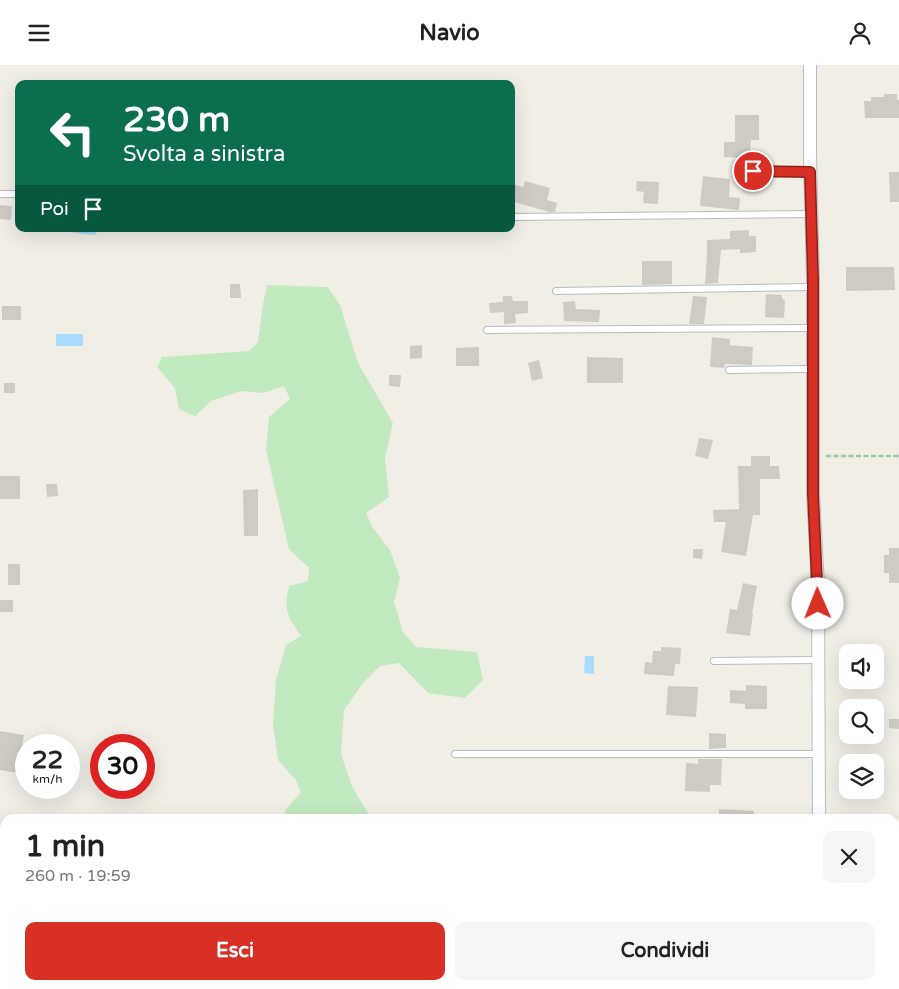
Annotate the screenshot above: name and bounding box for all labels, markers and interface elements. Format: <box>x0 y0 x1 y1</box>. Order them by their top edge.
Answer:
icon: menu <box>25 19 53 47</box>
icon: person <box>846 19 874 47</box>
text: Navio <box>419 20 480 46</box>
text: 230 m <box>123 99 230 141</box>
icon: left <box>40 100 105 165</box>
text: Svolta a sinistra <box>123 141 285 167</box>
pin <box>732 150 774 192</box>
icon: arrive <box>739 157 767 185</box>
icon: arrive <box>79 195 107 223</box>
text: Poi <box>40 198 69 220</box>
position arrow <box>791 577 843 629</box>
map controls <box>839 644 884 799</box>
button: sound <box>839 644 884 689</box>
button: search <box>839 699 884 744</box>
speed limit sign: 30 <box>90 734 155 799</box>
text: 22 <box>32 745 63 775</box>
button: layers <box>839 754 884 799</box>
text: km/h <box>32 772 63 786</box>
text: 1 min <box>25 828 105 865</box>
button: close <box>823 831 875 883</box>
text: 260 m · 19:59 <box>25 866 131 886</box>
button: Esci <box>25 922 445 980</box>
button: Condividi <box>455 922 875 980</box>

